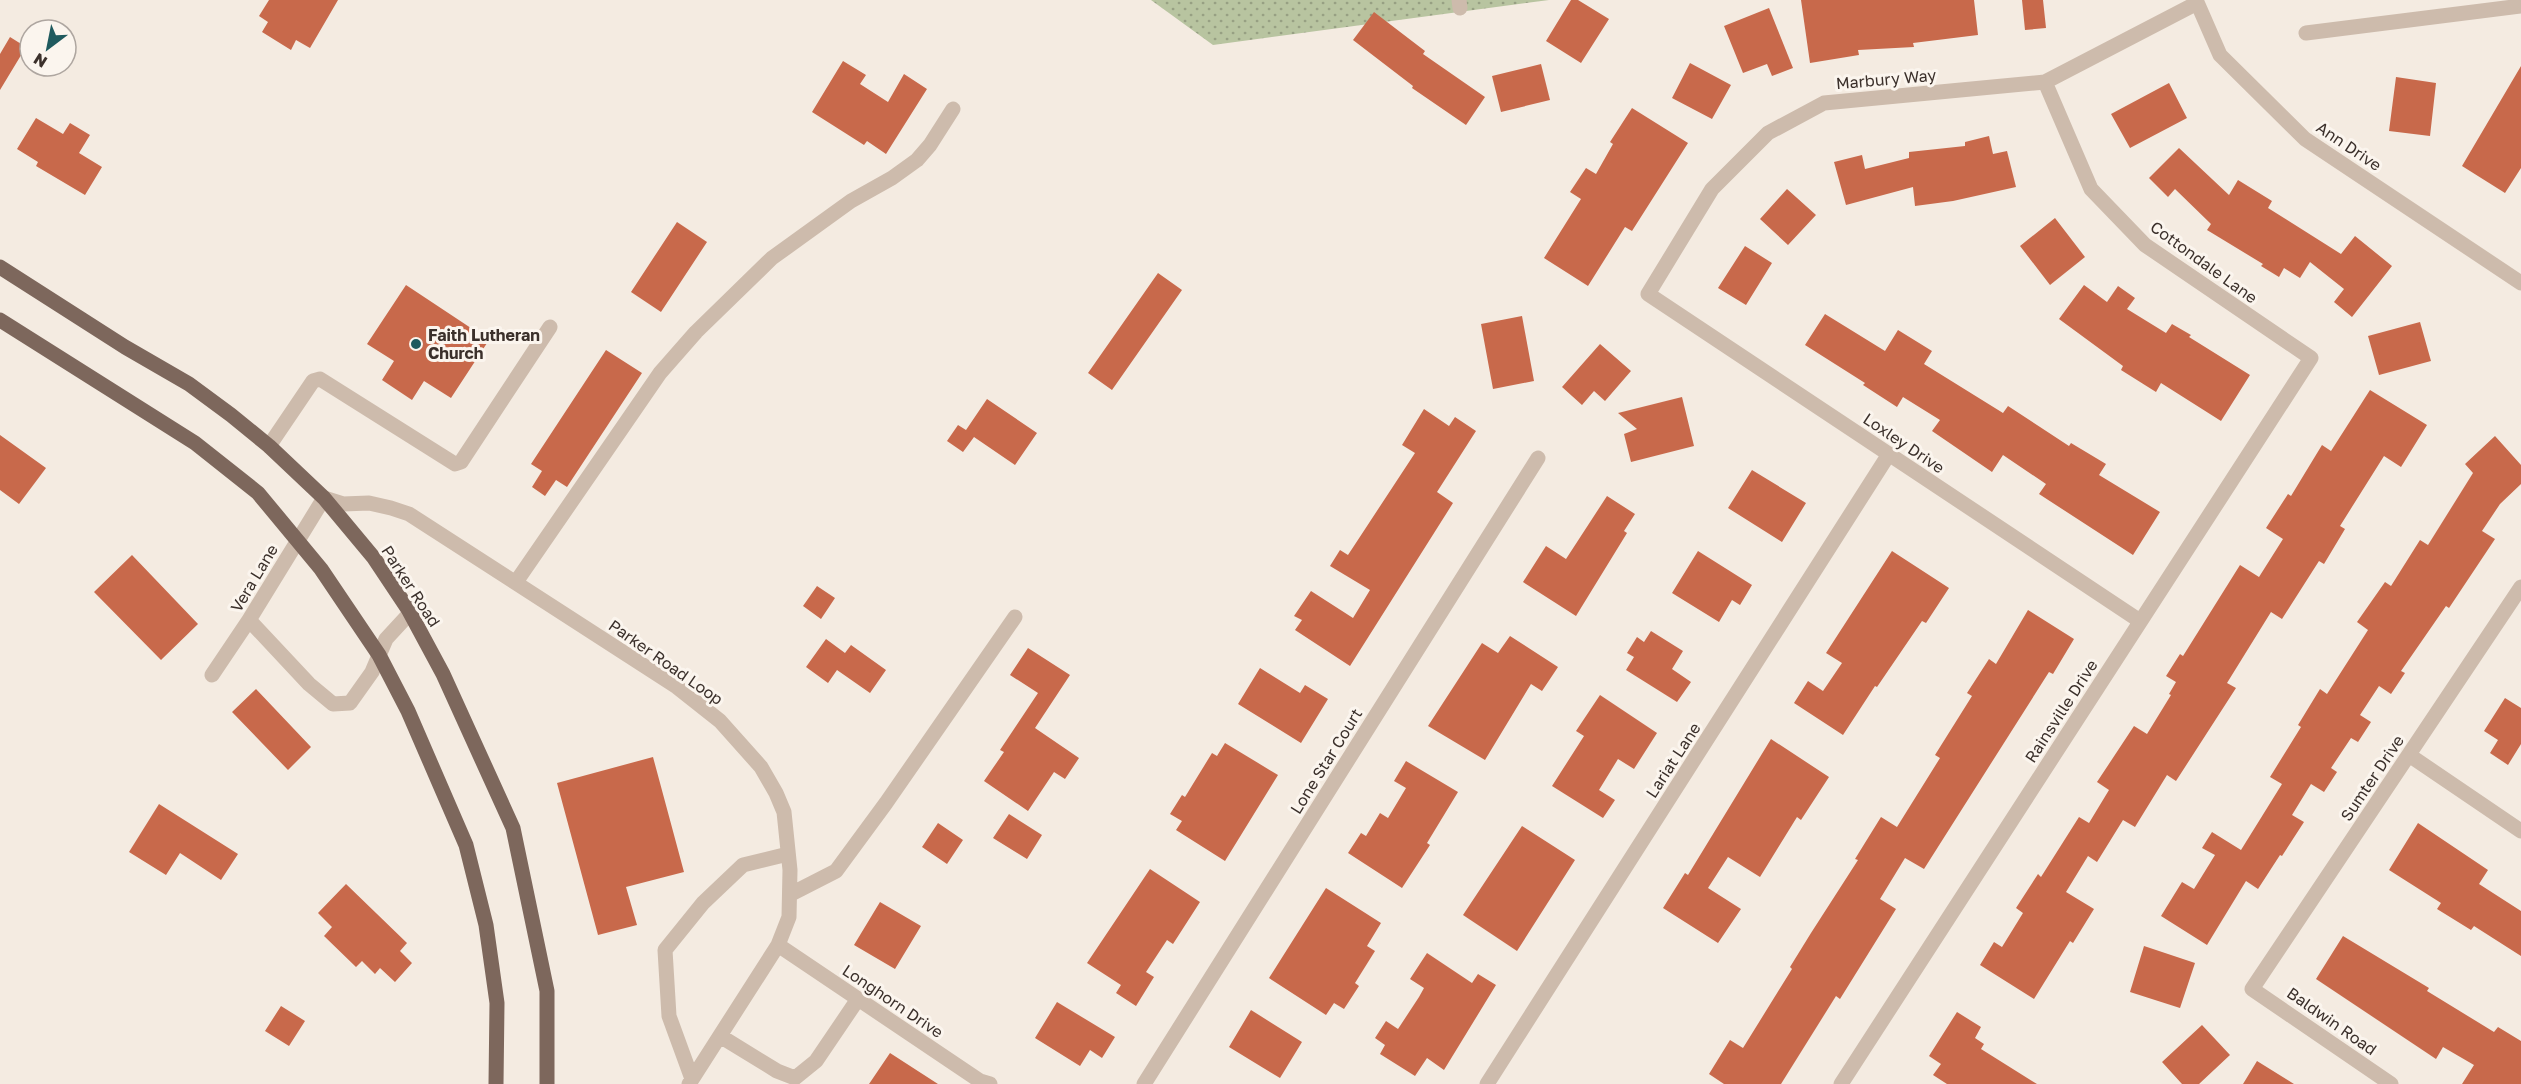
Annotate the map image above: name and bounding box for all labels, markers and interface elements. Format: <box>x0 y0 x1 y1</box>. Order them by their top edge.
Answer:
north arrow <box>18 18 78 78</box>
text: N <box>30 49 51 72</box>
street label: Marbury Way <box>1835 65 1937 93</box>
street label: Ann Drive <box>2313 117 2385 175</box>
street label: Cottondale Lane <box>2147 217 2261 307</box>
place label: Faith Lutheran Church <box>428 325 540 363</box>
marker: Faith Lutheran Church <box>409 337 423 351</box>
street label: Loxley Drive <box>1860 409 1948 477</box>
street label: Vera Lane <box>226 540 282 616</box>
street label: Parker Road <box>377 542 445 630</box>
street label: Parker Road Loop <box>605 615 727 709</box>
street label: Rainsville Drive <box>2020 656 2102 766</box>
street label: Lone Star Court <box>1286 705 1366 817</box>
street label: Lariat Lane <box>1641 719 1705 801</box>
street label: Sumter Drive <box>2336 731 2408 825</box>
street label: Longhorn Drive <box>839 960 947 1042</box>
street label: Baldwin Road <box>2283 983 2381 1059</box>

